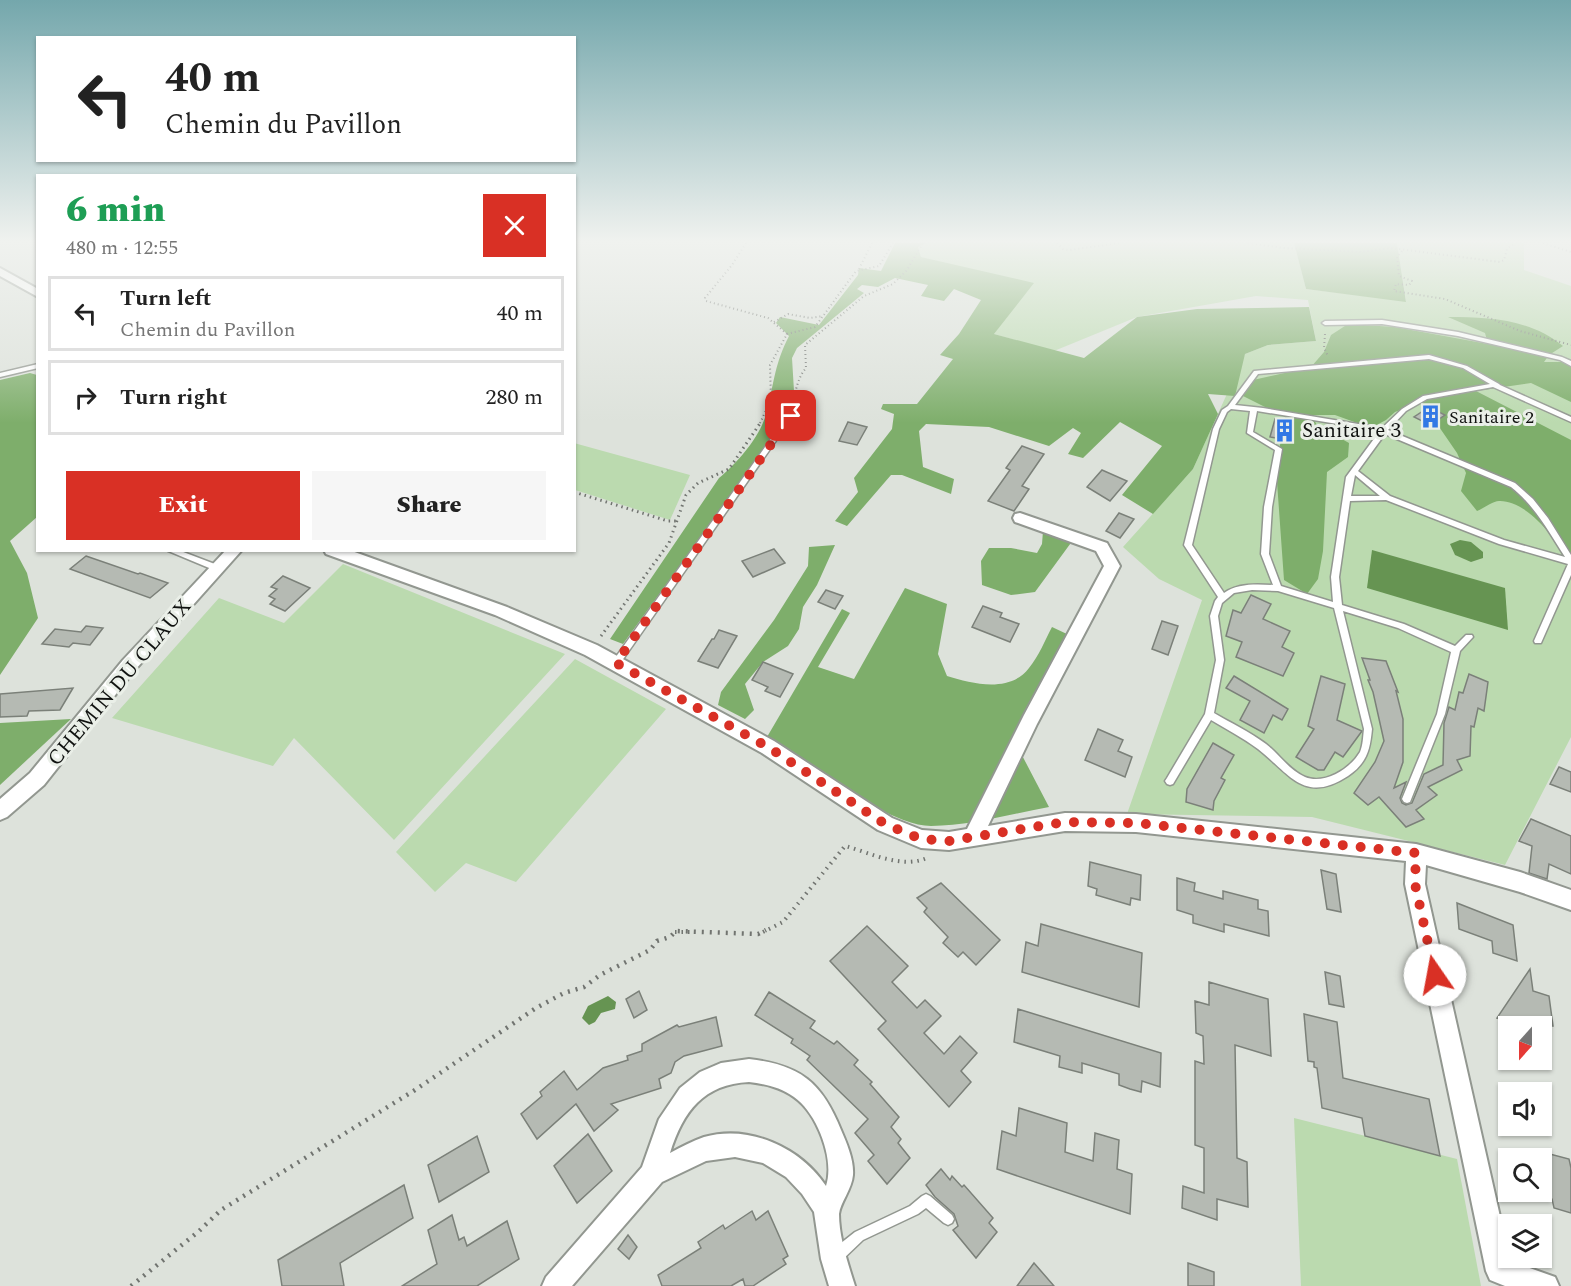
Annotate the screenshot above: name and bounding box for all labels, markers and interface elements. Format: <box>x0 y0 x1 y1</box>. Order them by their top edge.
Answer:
text: 40 m <box>165 47 260 110</box>
icon: left <box>66 60 144 138</box>
text: Chemin du Pavillon <box>165 104 402 146</box>
text: 6 min <box>66 183 166 238</box>
button: close <box>483 194 546 257</box>
text: 480 m · 12:55 <box>66 233 178 263</box>
text: Turn left <box>120 282 212 315</box>
icon: left <box>69 297 102 330</box>
text: 40 m <box>497 297 543 330</box>
text: Chemin du Pavillon <box>120 315 295 345</box>
icon: right <box>69 381 102 414</box>
text: Turn right <box>120 381 227 414</box>
text: 280 m <box>486 381 543 414</box>
pin <box>765 390 816 441</box>
icon: arrive <box>774 399 807 432</box>
building icon: Sanitaire 2 <box>1418 404 1444 430</box>
place label: Sanitaire 2 <box>1449 404 1534 431</box>
place label: Sanitaire 3 <box>1302 415 1402 447</box>
building icon: Sanitaire 3 <box>1271 417 1297 443</box>
button: Exit <box>66 471 300 540</box>
button: Share <box>312 471 546 540</box>
street label: CHEMIN DU CLAUX <box>40 592 200 773</box>
position arrow <box>1403 943 1467 1007</box>
north arrow <box>1498 1016 1552 1070</box>
map controls <box>1498 1016 1552 1268</box>
button: sound <box>1498 1082 1552 1136</box>
button: search <box>1498 1148 1552 1202</box>
button: layers <box>1498 1214 1552 1268</box>

